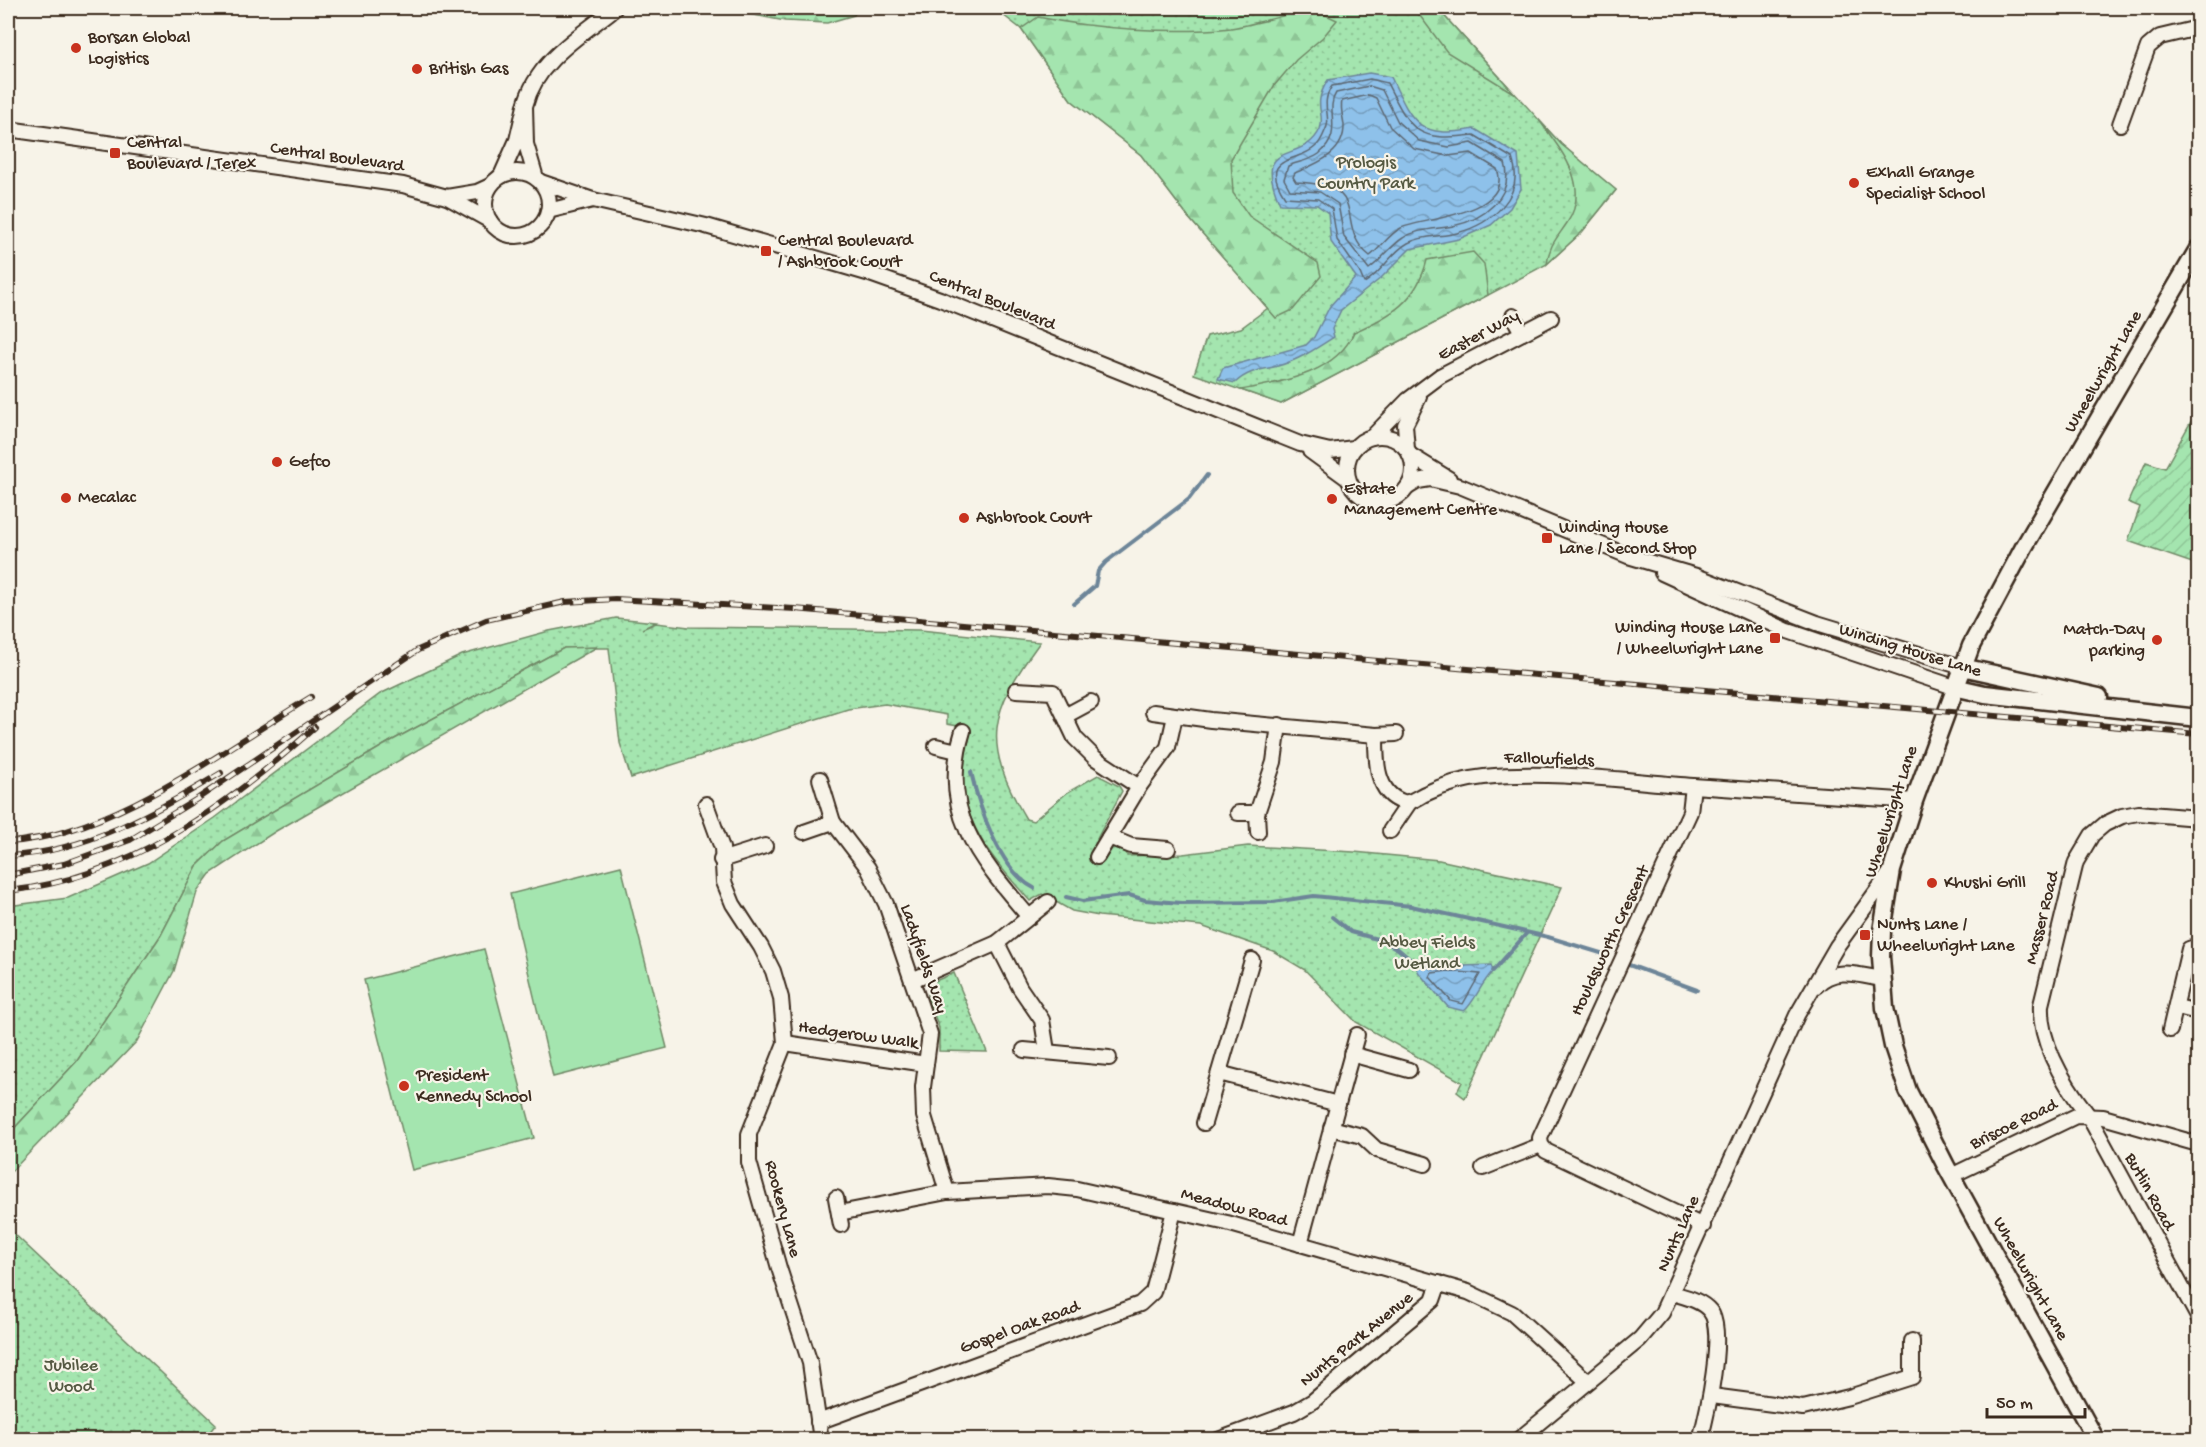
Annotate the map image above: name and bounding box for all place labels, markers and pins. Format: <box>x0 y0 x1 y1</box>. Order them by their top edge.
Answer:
place label: Borsan Global Logistics <box>87 28 191 70</box>
marker: Borsan Global Logistics <box>69 41 83 55</box>
place label: British Gas <box>428 59 510 80</box>
marker: British Gas <box>410 62 424 76</box>
place label: Central Boulevard / Terex <box>126 133 257 175</box>
marker: Central Boulevard / Terex <box>108 146 122 160</box>
place label: Exhall Grange Specialist School <box>1866 163 1985 205</box>
marker: Exhall Grange Specialist School <box>1847 176 1861 190</box>
place label: Central Boulevard / Ashbrook Court <box>778 231 914 273</box>
marker: Central Boulevard / Ashbrook Court <box>759 244 773 258</box>
place label: Gefco <box>289 452 331 473</box>
marker: Gefco <box>270 455 284 469</box>
place label: Estate Management Centre <box>1344 479 1498 521</box>
place label: Mecalac <box>78 488 137 509</box>
marker: Mecalac <box>59 491 73 505</box>
marker: Estate Management Centre <box>1325 492 1339 506</box>
place label: Ashbrook Court <box>976 508 1093 529</box>
marker: Ashbrook Court <box>957 511 971 525</box>
place label: Winding House Lane / Second Stop <box>1559 518 1697 560</box>
marker: Winding House Lane / Second Stop <box>1540 531 1554 545</box>
place label: Winding House Lane / Wheelwright Lane <box>1615 618 1764 660</box>
place label: Match-Day parking <box>2063 620 2145 662</box>
marker: Winding House Lane / Wheelwright Lane <box>1768 631 1782 645</box>
marker: Match-Day parking <box>2150 633 2164 647</box>
place label: Khushi Grill <box>1944 873 2026 894</box>
marker: Khushi Grill <box>1925 876 1939 890</box>
place label: Nunts Lane / Wheelwright Lane <box>1877 915 2015 957</box>
marker: Nunts Lane / Wheelwright Lane <box>1858 928 1872 942</box>
place label: President Kennedy School <box>415 1066 532 1108</box>
marker: President Kennedy School <box>397 1079 411 1093</box>

